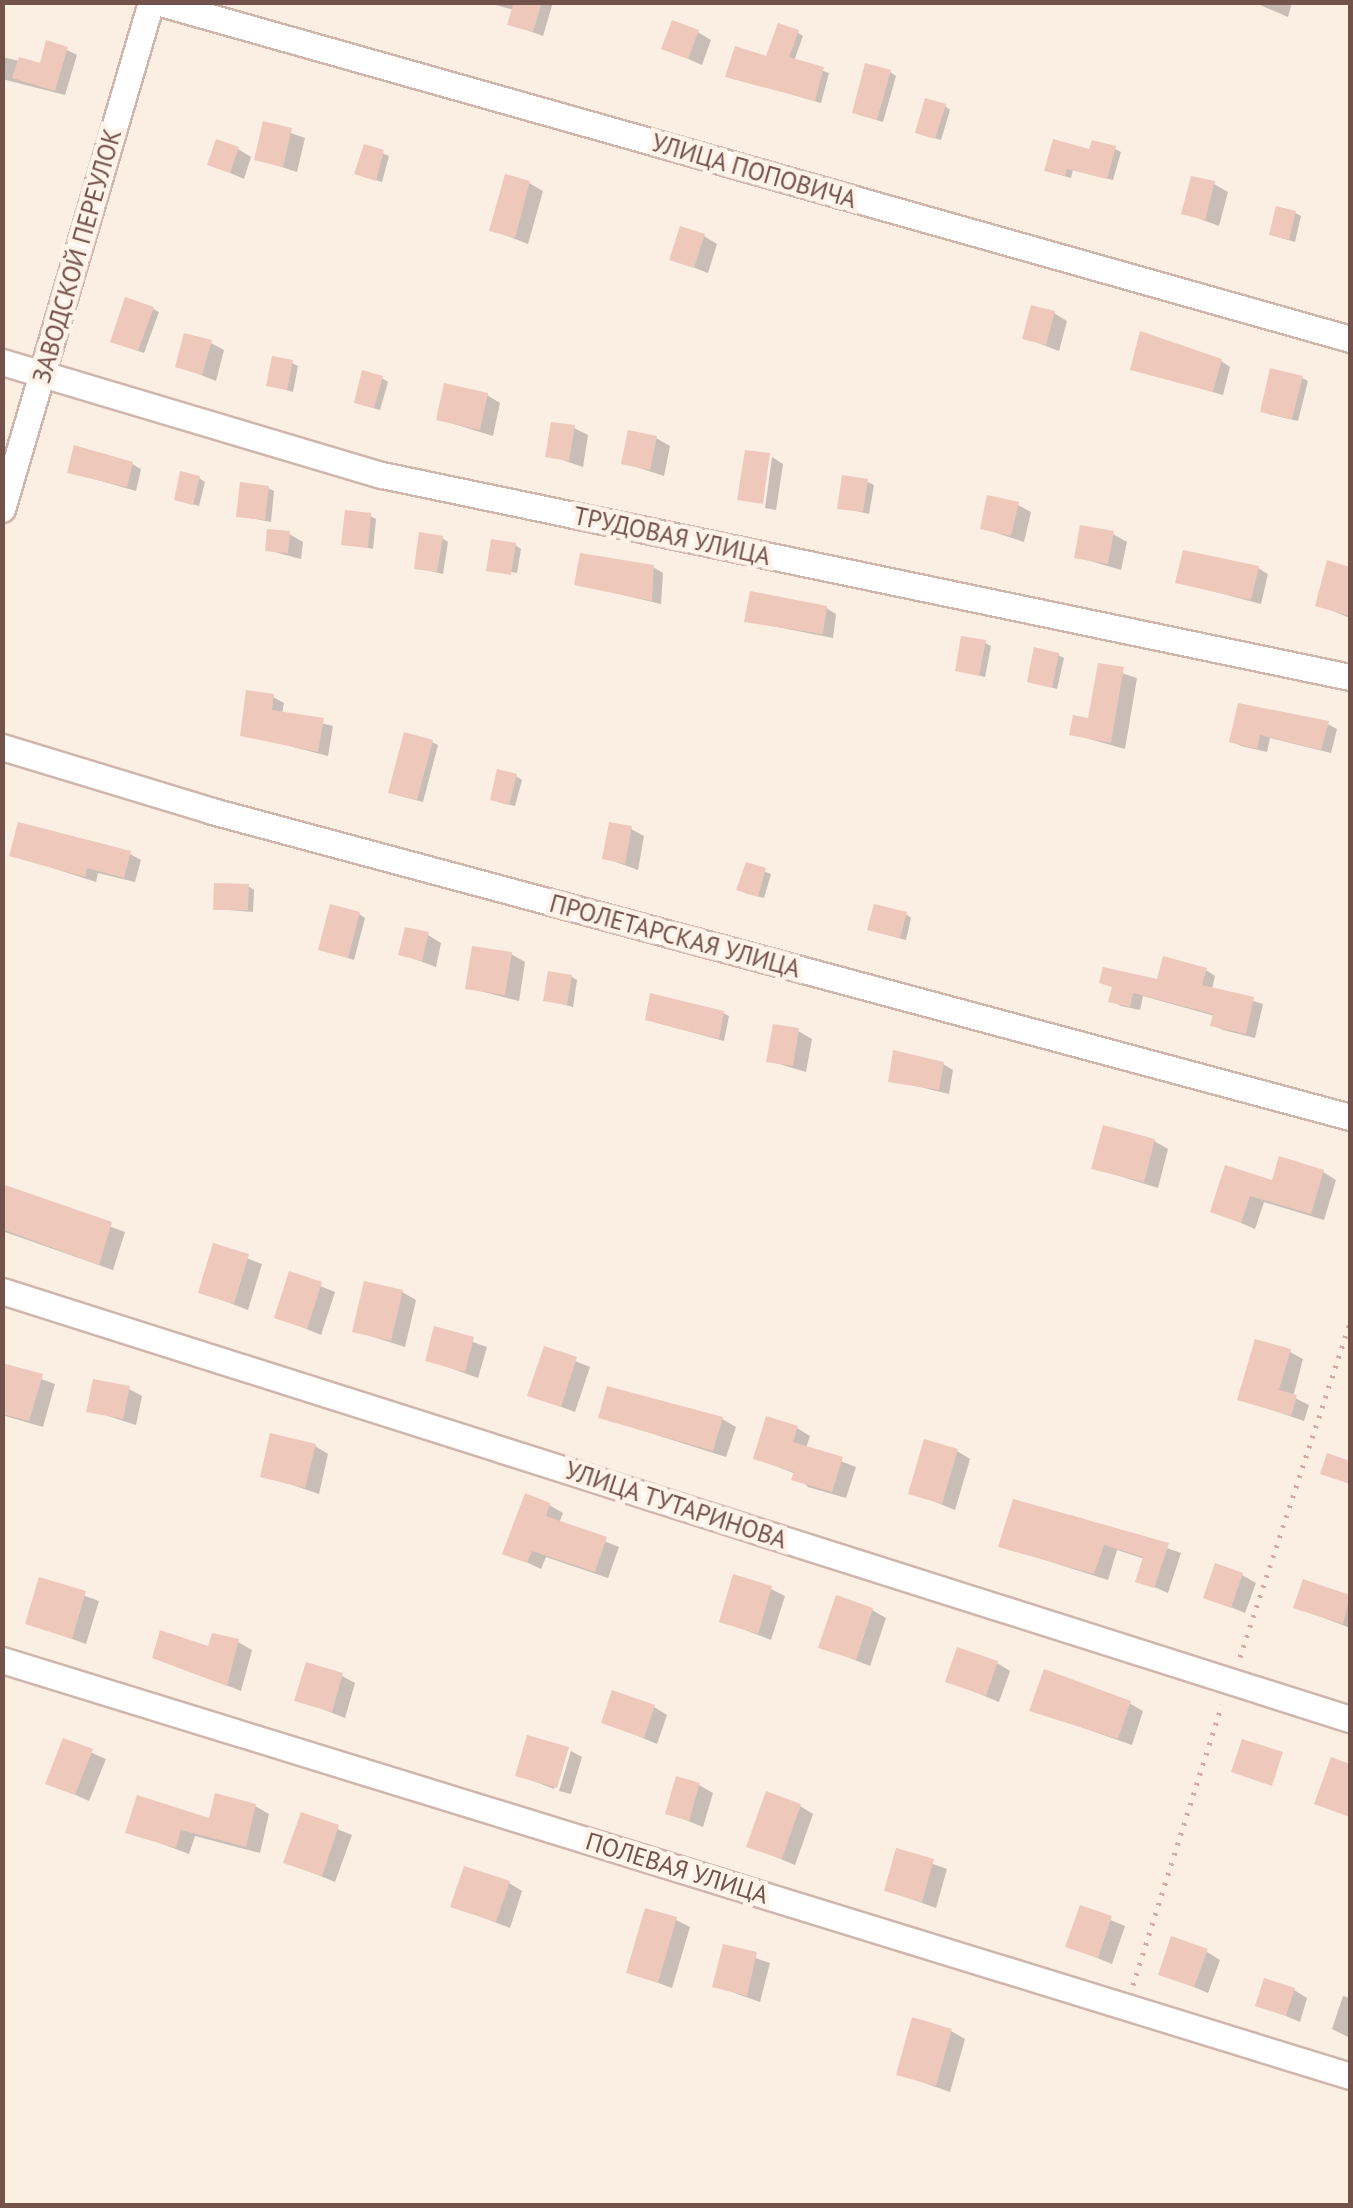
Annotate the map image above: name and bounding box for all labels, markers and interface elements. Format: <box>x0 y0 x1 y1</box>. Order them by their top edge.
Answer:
street label: ЗАВОДСКОЙ ПЕРЕУЛОК <box>26 125 128 387</box>
street label: УЛИЦА ПОПОВИЧА <box>648 127 860 215</box>
street label: ТРУДОВАЯ УЛИЦА <box>571 500 773 572</box>
street label: ПРОЛЕТАРСКАЯ УЛИЦА <box>546 888 804 984</box>
street label: УЛИЦА ТУТАРИНОВА <box>561 1455 791 1555</box>
street label: ПОЛЕВАЯ УЛИЦА <box>582 1826 772 1910</box>

